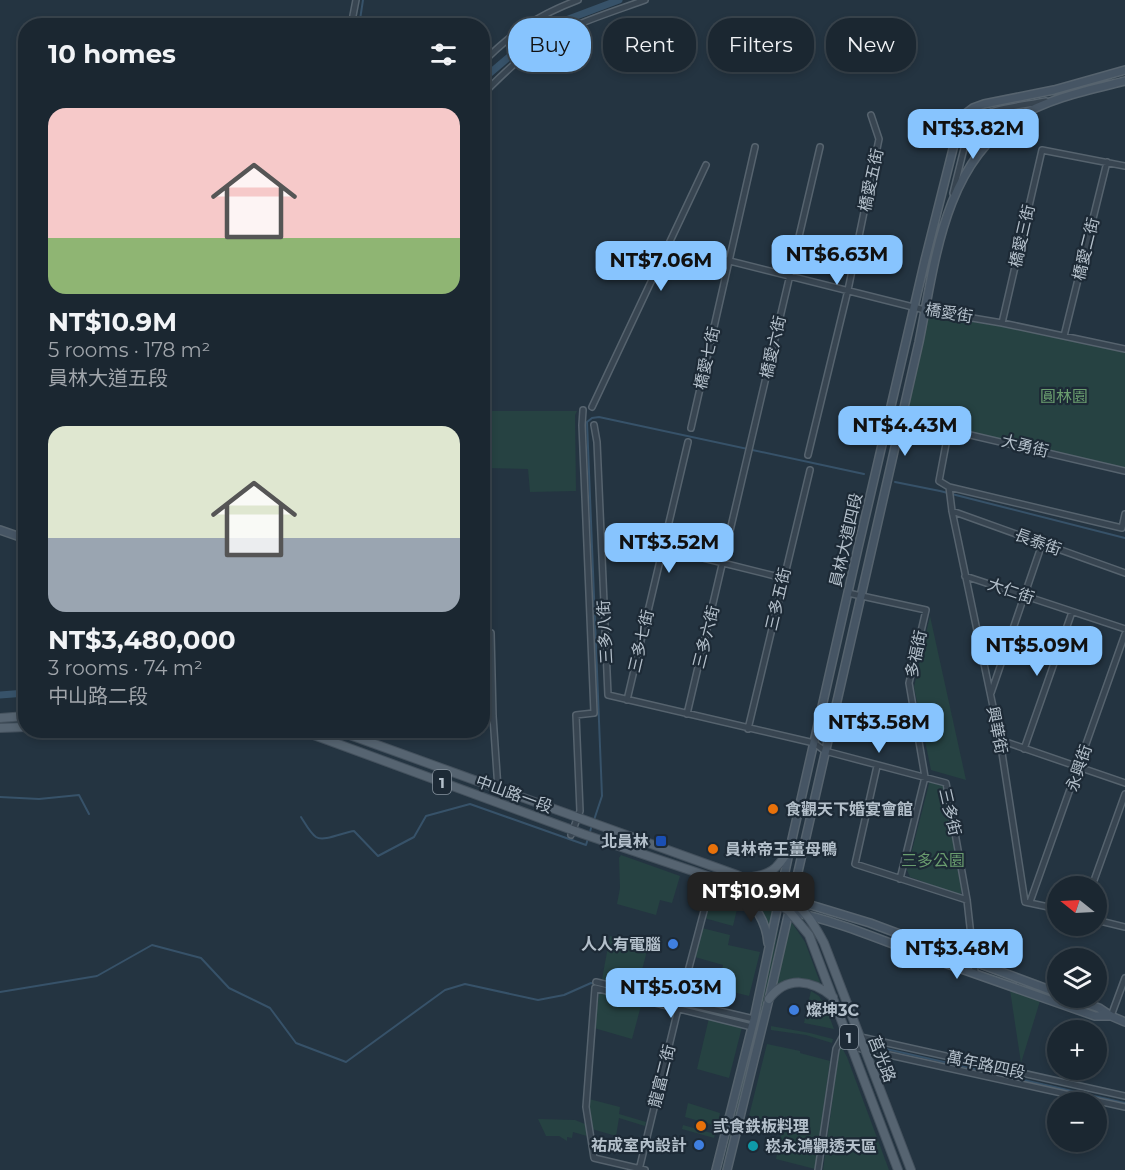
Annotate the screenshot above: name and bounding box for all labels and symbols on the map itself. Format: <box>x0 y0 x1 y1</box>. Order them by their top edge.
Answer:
pin: NT$3.82M <box>911 109 1035 160</box>
street label: 橋愛五街 <box>855 147 887 213</box>
street label: 橋愛三街 <box>1006 203 1038 269</box>
street label: 橋愛二街 <box>1069 216 1103 282</box>
pin: NT$6.63M <box>775 235 899 286</box>
pin: NT$7.06M <box>599 241 723 292</box>
street label: 橋愛街 <box>924 299 974 327</box>
street label: 橋愛六街 <box>757 314 789 380</box>
street label: 橋愛七街 <box>691 325 723 391</box>
park label: 圓林園 <box>1040 387 1088 406</box>
pin: NT$4.43M <box>843 406 967 457</box>
street label: 大勇街 <box>999 431 1051 461</box>
street label: 員林大道四段 <box>826 491 866 589</box>
pin: NT$3.52M <box>607 523 731 574</box>
street label: 長泰街 <box>1012 525 1064 559</box>
street label: 三多五街 <box>762 566 794 632</box>
street label: 大仁街 <box>985 574 1037 608</box>
street label: 三多八街 <box>594 600 616 664</box>
street label: 三多六街 <box>689 604 723 670</box>
street label: 三多七街 <box>625 608 657 674</box>
pin: NT$5.09M <box>975 626 1099 677</box>
street label: 多福街 <box>902 629 930 679</box>
pin: NT$3.58M <box>817 703 941 754</box>
street label: 興華街 <box>983 705 1011 755</box>
street label: 永興街 <box>1062 742 1096 794</box>
road number: 1 <box>433 770 451 794</box>
street label: 中山路一段 <box>473 771 555 817</box>
street label: 三多街 <box>935 786 965 838</box>
place label: 食觀天下婚宴會館 <box>785 800 913 819</box>
marker: 食觀天下婚宴會館 <box>766 802 780 816</box>
place label: 北員林 <box>601 832 649 851</box>
marker: 北員林 <box>654 834 668 848</box>
place label: 員林帝王薑母鴨 <box>725 840 837 859</box>
marker: 員林帝王薑母鴨 <box>706 842 720 856</box>
park label: 三多公園 <box>901 851 965 870</box>
pin: NT$10.9M <box>689 872 813 923</box>
north arrow <box>1047 876 1107 936</box>
pin: NT$3.48M <box>895 929 1019 980</box>
place label: 人人有電腦 <box>581 935 661 954</box>
marker: 人人有電腦 <box>666 937 680 951</box>
pin: NT$5.03M <box>609 968 733 1019</box>
place label: 燦坤3C <box>806 1001 859 1020</box>
marker: 燦坤3C <box>787 1003 801 1017</box>
road number: 1 <box>840 1025 858 1049</box>
street label: 莒光路 <box>865 1033 899 1085</box>
street label: 龍富二街 <box>645 1043 679 1109</box>
street label: 萬年路四段 <box>945 1047 1027 1083</box>
place label: 弎食鉄板料理 <box>713 1117 809 1136</box>
marker: 弎食鉄板料理 <box>694 1119 708 1133</box>
place label: 祐成室內設計 <box>591 1136 687 1155</box>
place label: 崧永鴻觀透天區 <box>765 1137 877 1156</box>
marker: 祐成室內設計 <box>692 1138 706 1152</box>
marker: 崧永鴻觀透天區 <box>746 1139 760 1153</box>

